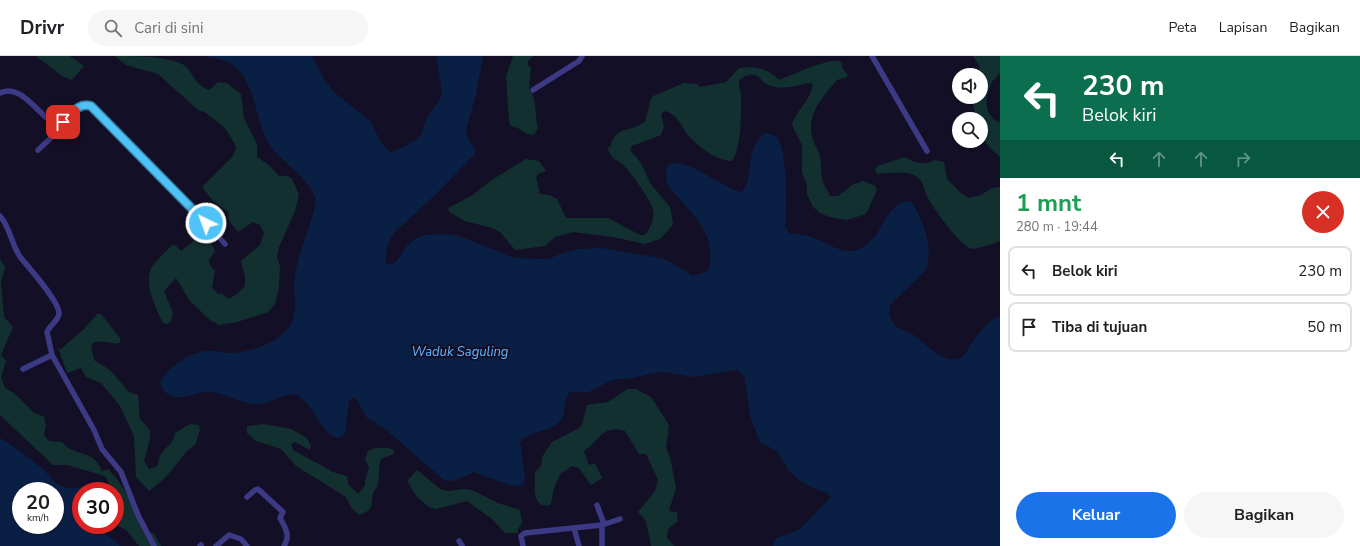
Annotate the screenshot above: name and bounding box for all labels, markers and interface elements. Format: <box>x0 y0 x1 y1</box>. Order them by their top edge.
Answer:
search box <box>88 10 368 46</box>
text: Drivr <box>20 15 64 41</box>
icon: search <box>102 17 124 39</box>
text: Cari di sini <box>134 18 204 38</box>
text: Peta <box>1169 18 1197 37</box>
text: Lapisan <box>1219 18 1267 37</box>
text: Bagikan <box>1289 18 1340 37</box>
text: 230 m <box>1082 67 1165 105</box>
map controls <box>952 68 988 148</box>
button: sound <box>952 68 988 104</box>
icon: left <box>1016 72 1068 124</box>
text: Belok kiri <box>1082 103 1156 127</box>
pin <box>46 105 80 139</box>
icon: arrive <box>52 111 74 133</box>
button: search <box>952 112 988 148</box>
icon: left <box>1106 148 1128 170</box>
icon: ahead <box>1148 148 1170 170</box>
icon: ahead <box>1190 148 1212 170</box>
icon: right <box>1232 148 1254 170</box>
text: 1 mnt <box>1016 187 1081 219</box>
button: close <box>1302 191 1344 233</box>
position arrow <box>185 202 227 244</box>
text: 280 m · 19:44 <box>1016 218 1098 236</box>
icon: left <box>1018 260 1040 282</box>
text: Belok kiri <box>1052 261 1117 281</box>
text: 230 m <box>1298 261 1342 281</box>
icon: arrive <box>1018 316 1040 338</box>
text: Tiba di tujuan <box>1052 317 1147 337</box>
text: 50 m <box>1307 317 1342 337</box>
water label: Waduk Saguling <box>412 343 509 361</box>
speed limit sign: 30 <box>72 482 124 534</box>
text: 20 <box>26 489 50 516</box>
button: Keluar <box>1016 492 1176 538</box>
button: Bagikan <box>1184 492 1344 538</box>
text: km/h <box>27 511 49 525</box>

